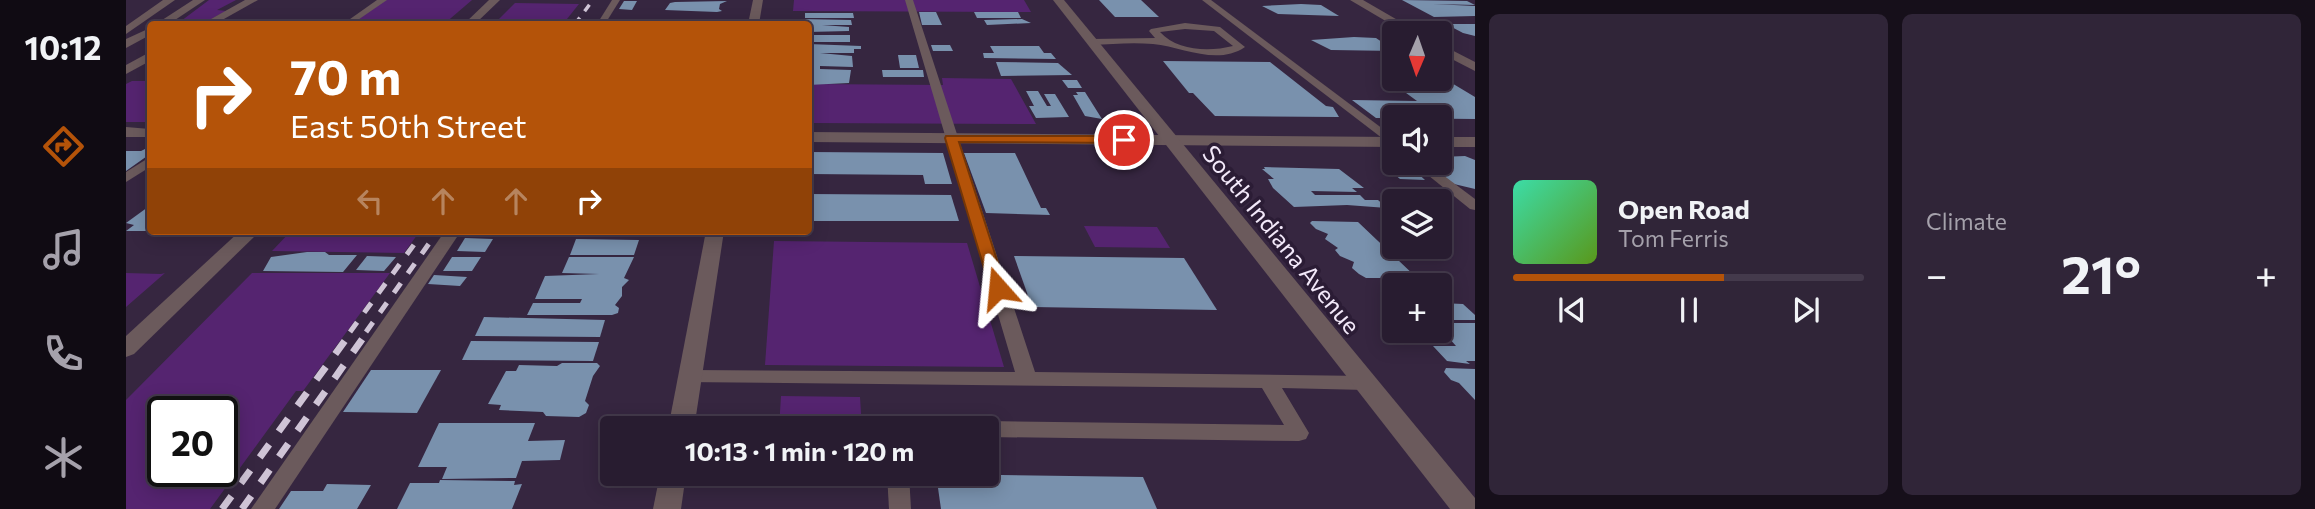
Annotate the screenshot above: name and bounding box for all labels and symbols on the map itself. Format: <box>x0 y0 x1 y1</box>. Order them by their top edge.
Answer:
north arrow <box>1382 21 1452 91</box>
pin <box>1094 110 1154 170</box>
street label: South Indiana Avenue <box>1197 139 1367 339</box>
position arrow <box>961 251 1035 325</box>
speed limit sign: 20 <box>147 396 238 487</box>

